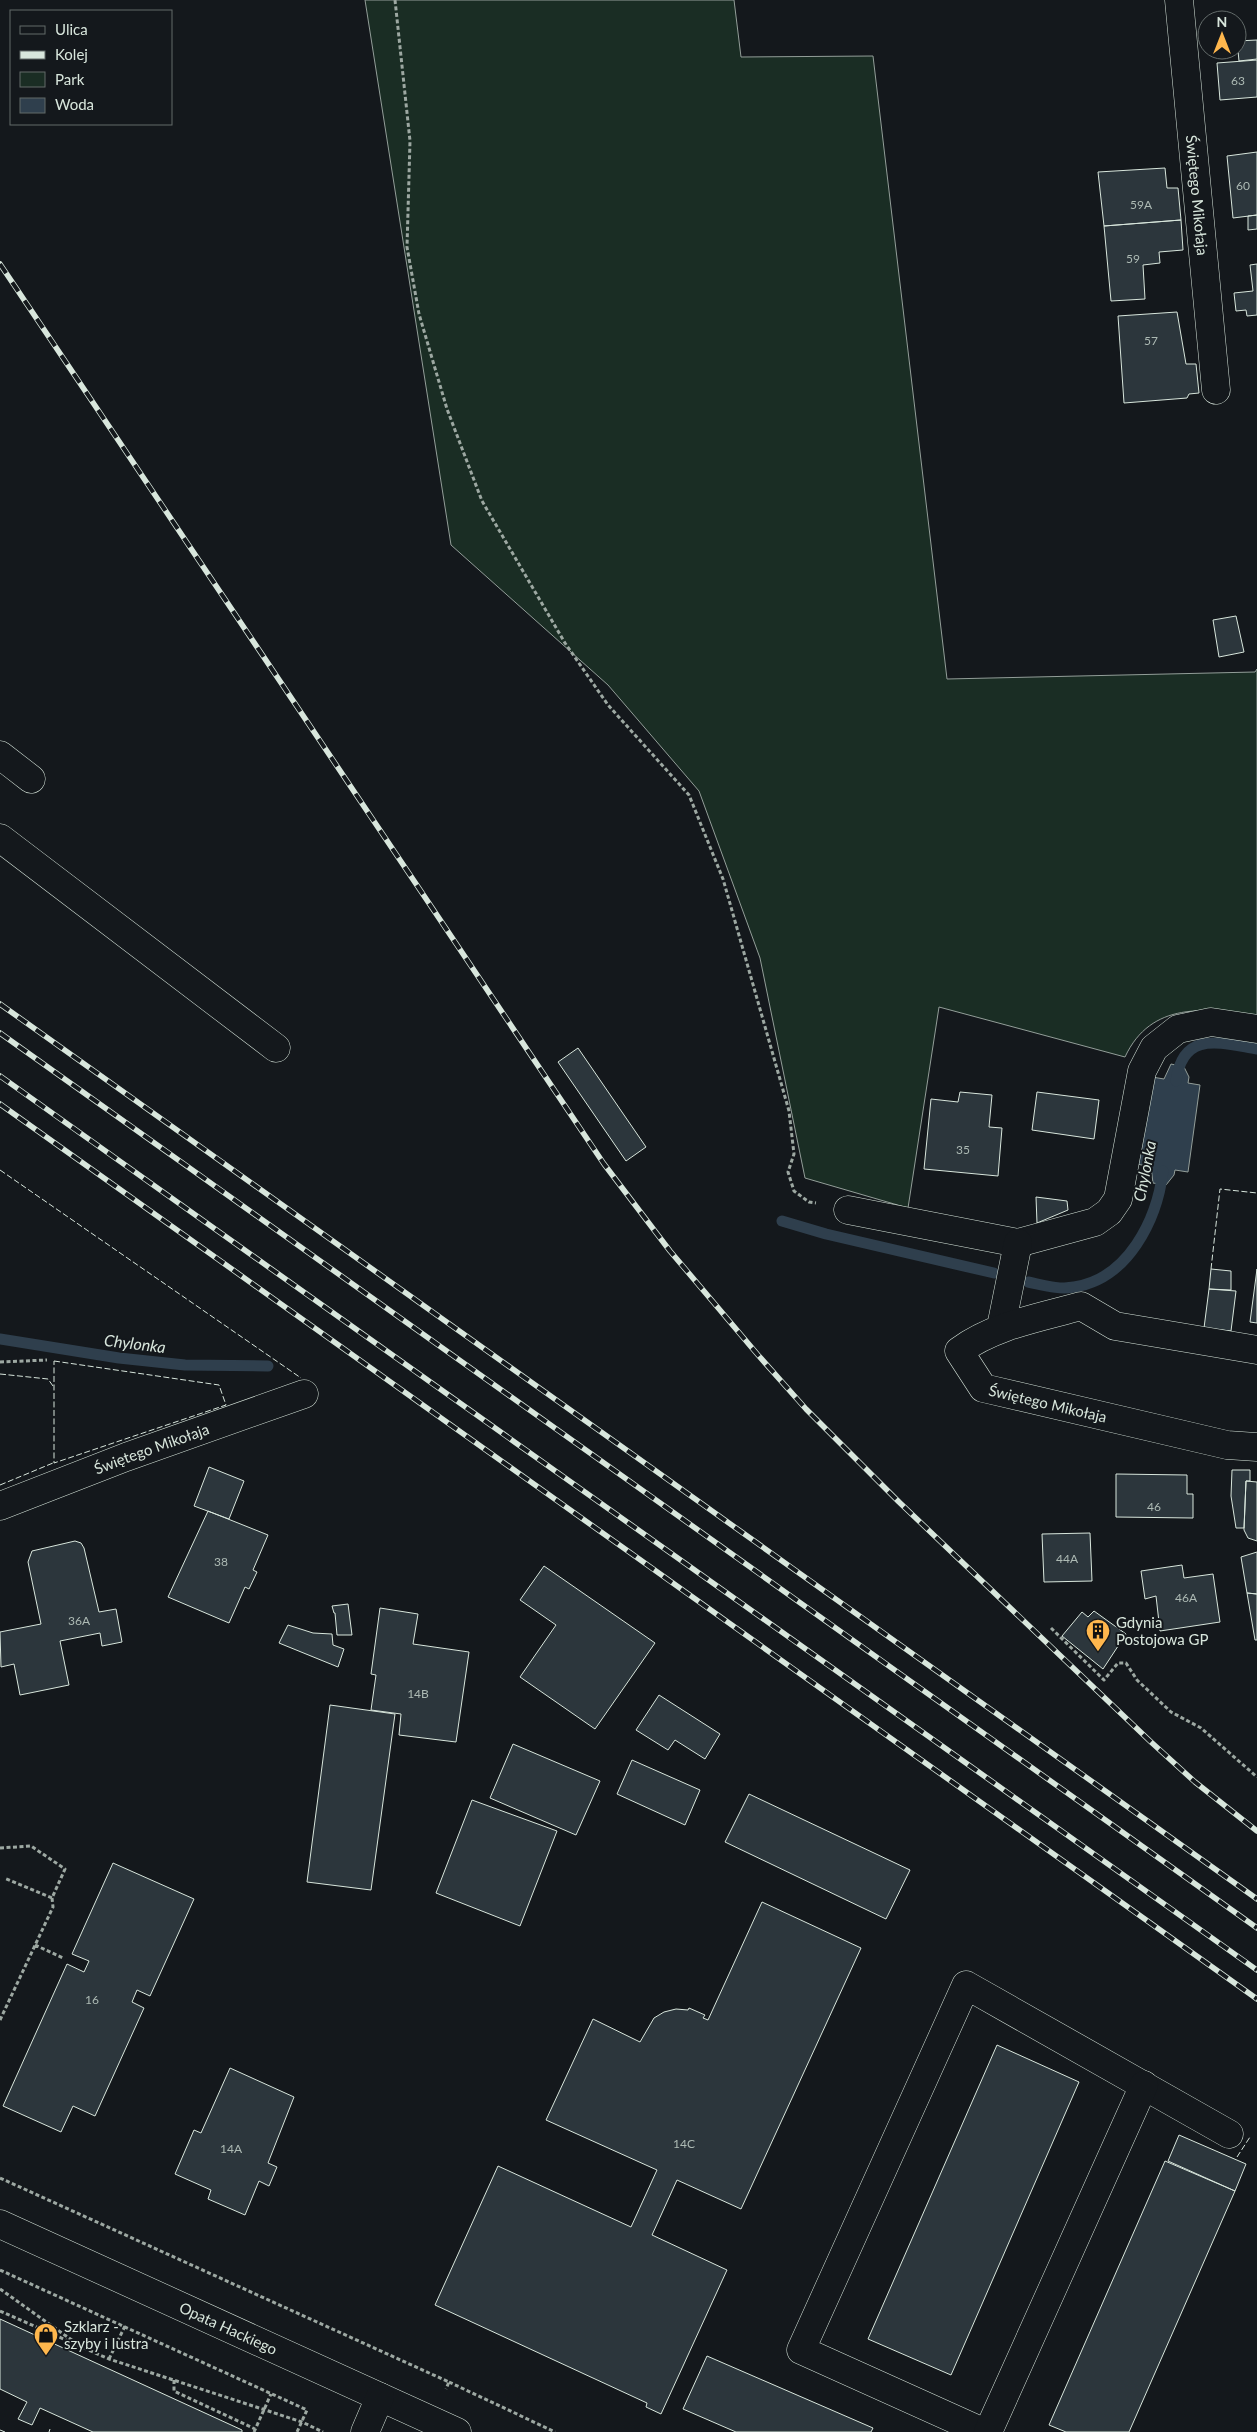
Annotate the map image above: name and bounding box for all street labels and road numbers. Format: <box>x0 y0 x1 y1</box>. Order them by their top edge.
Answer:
street label: Świętego Mikołaja <box>1183 134 1212 256</box>
street label: Świętego Mikołaja <box>987 1381 1109 1426</box>
street label: Świętego Mikołaja <box>91 1419 211 1478</box>
street label: Opata Hackiego <box>177 2298 280 2358</box>

